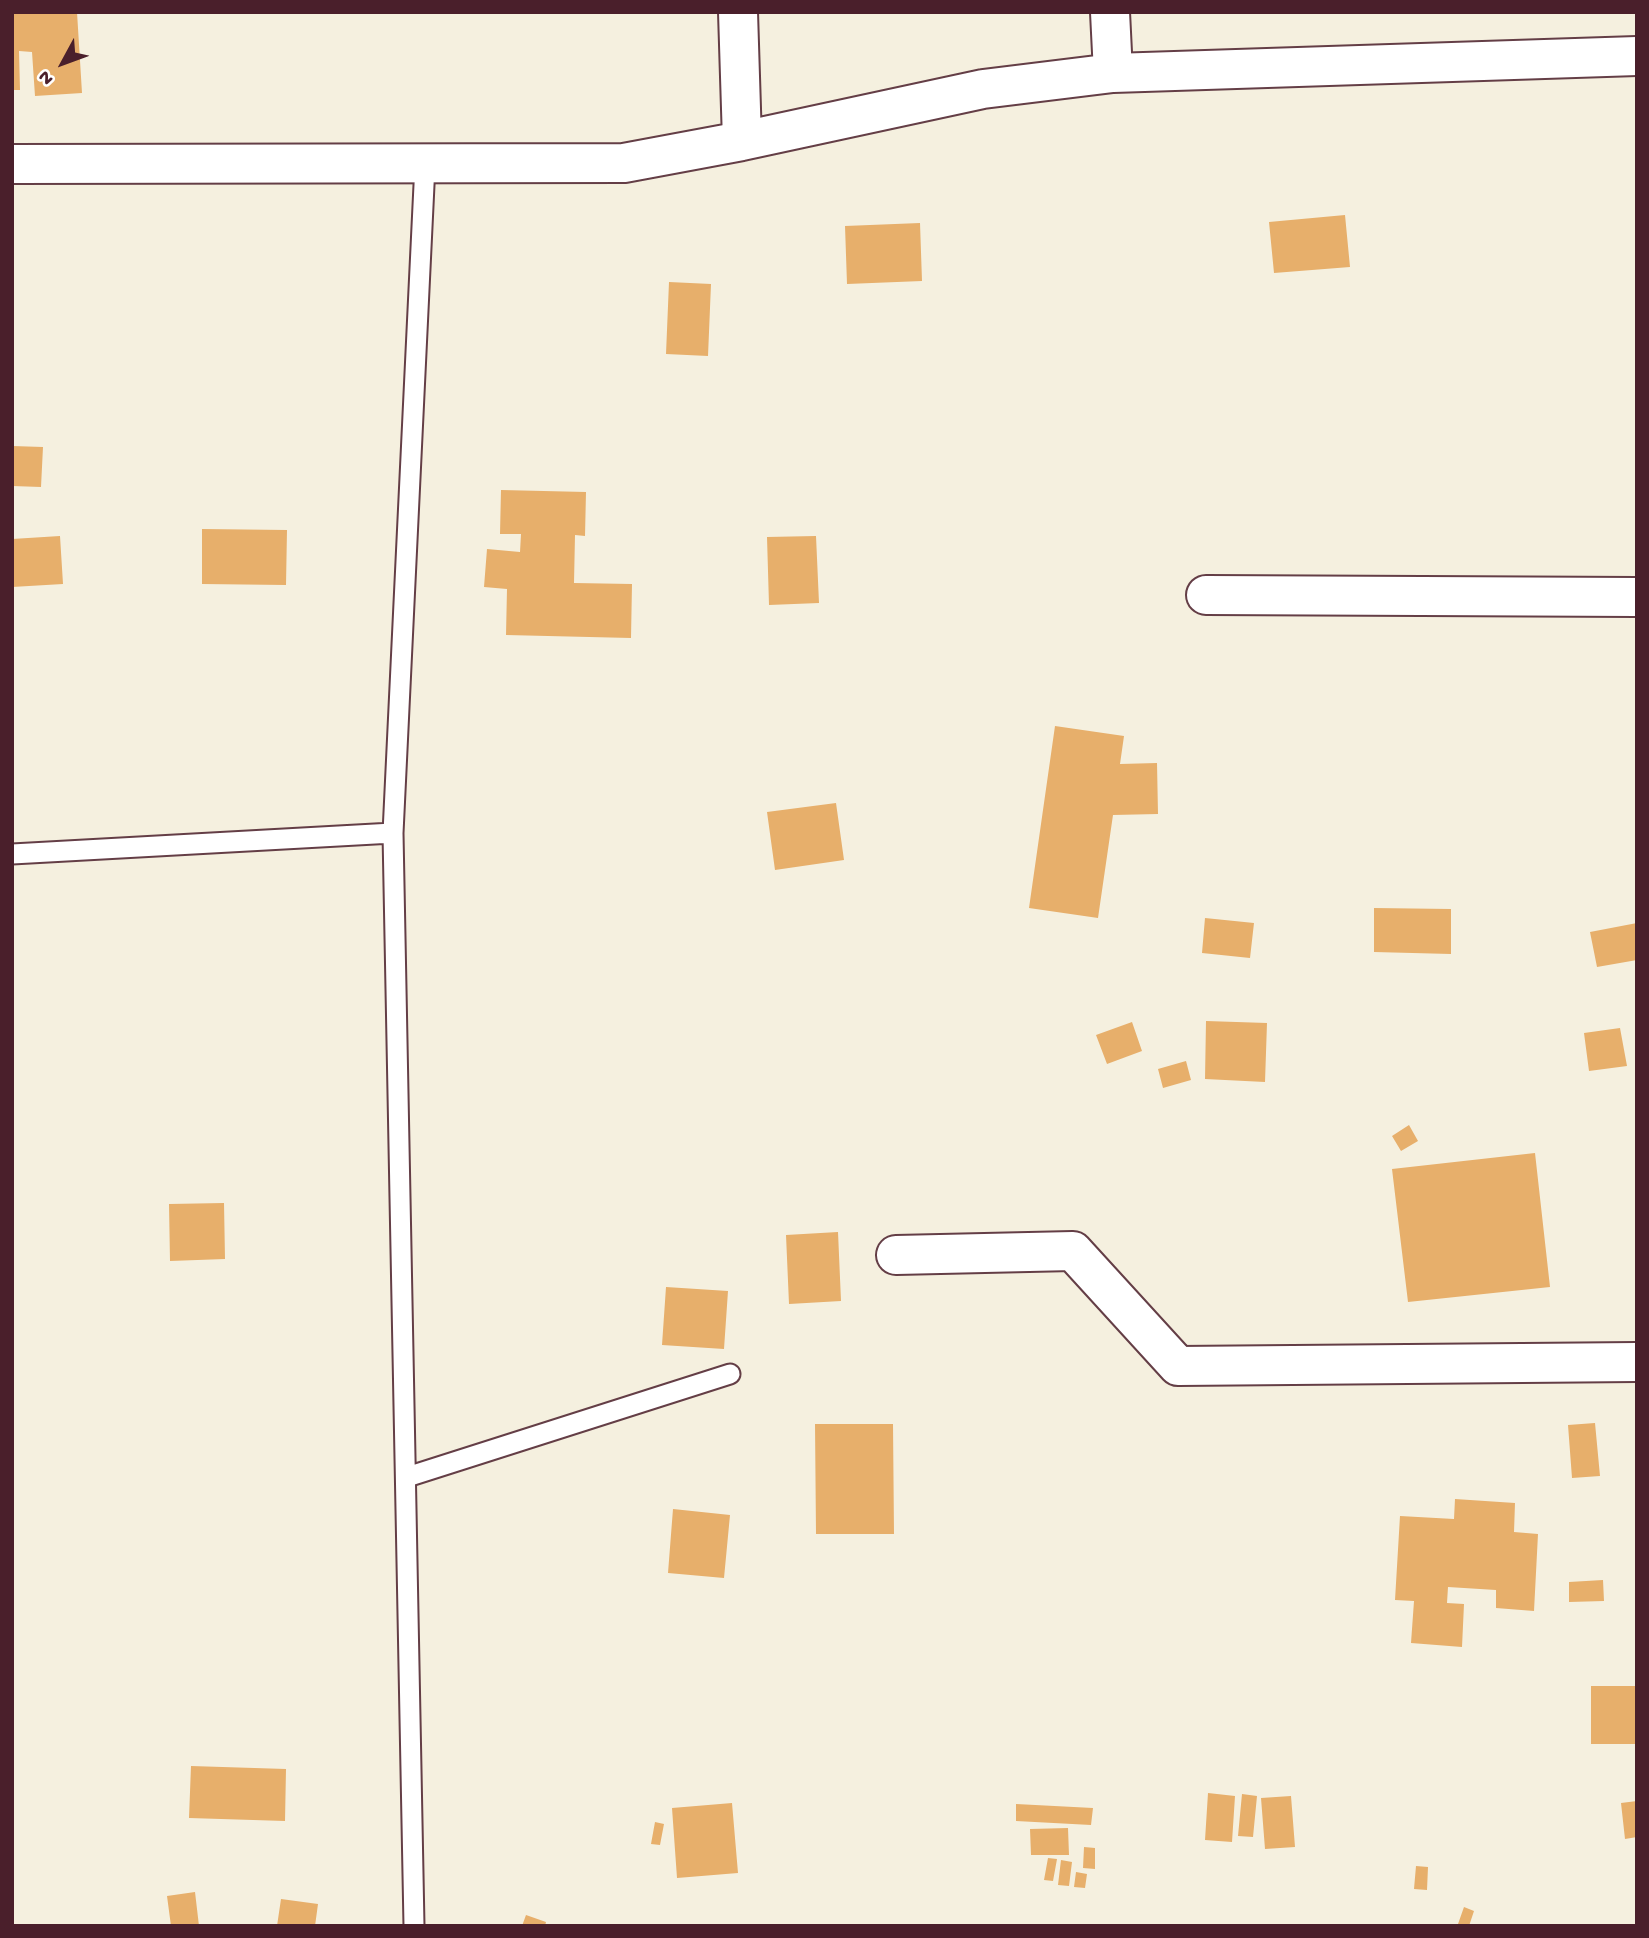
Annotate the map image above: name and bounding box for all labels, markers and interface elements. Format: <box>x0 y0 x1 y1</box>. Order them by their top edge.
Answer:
north arrow <box>28 28 98 98</box>
text: N <box>34 65 60 89</box>

